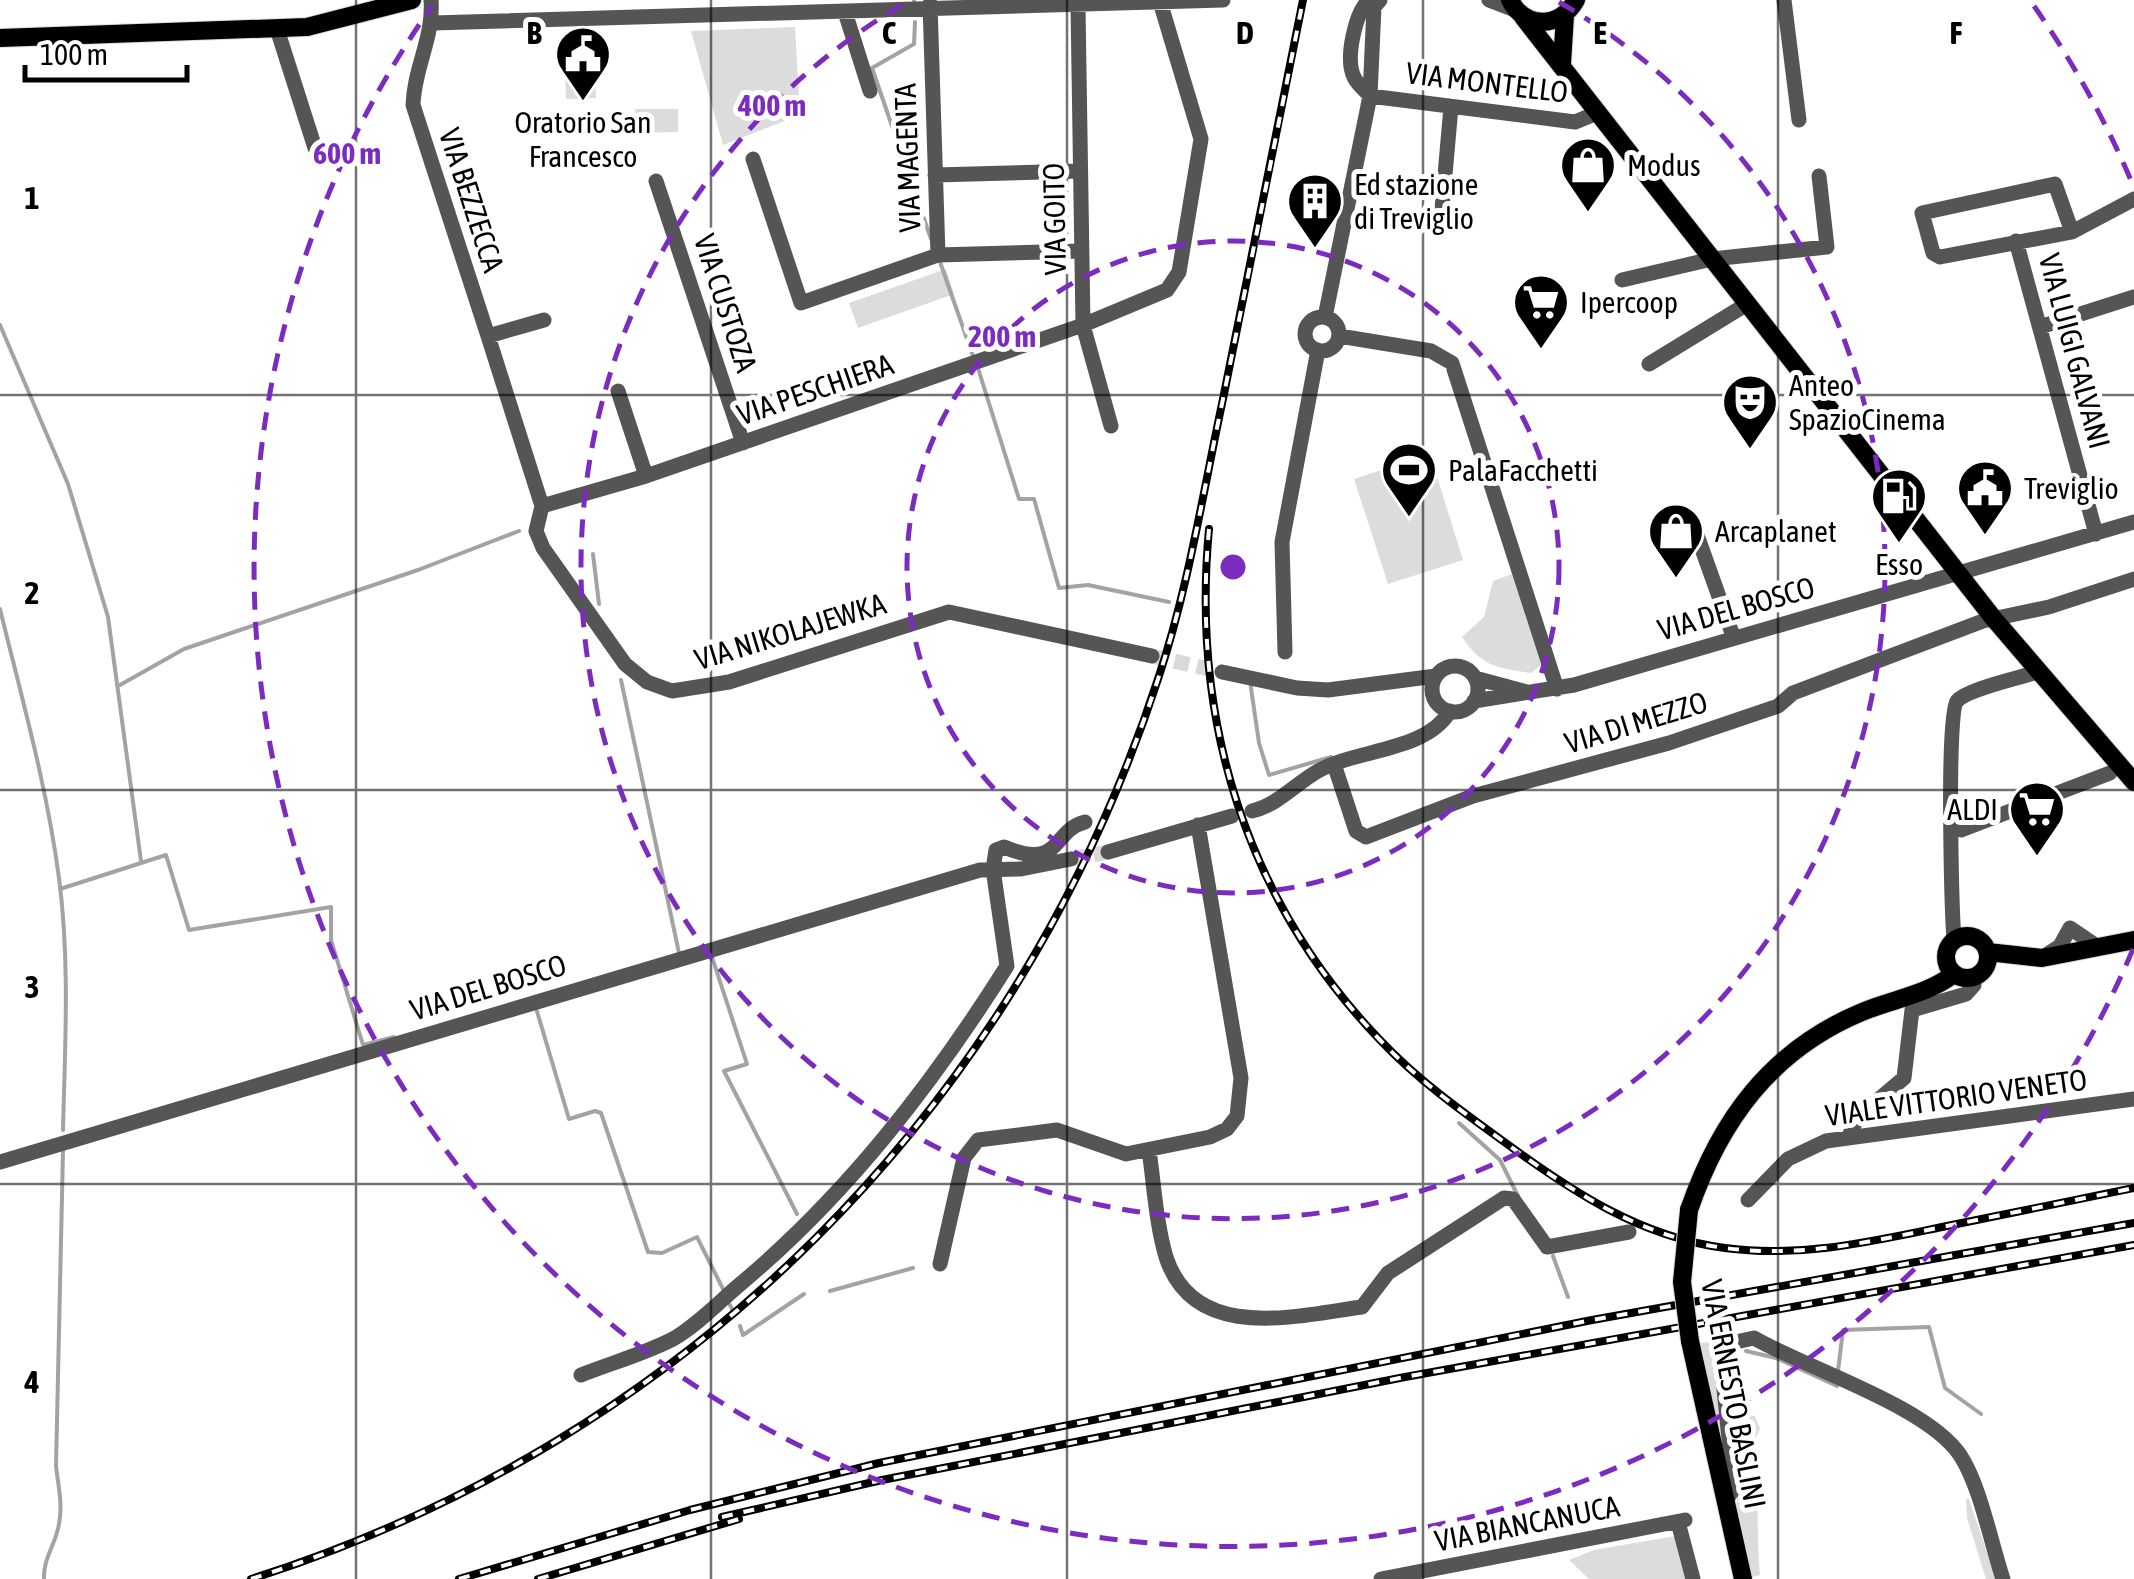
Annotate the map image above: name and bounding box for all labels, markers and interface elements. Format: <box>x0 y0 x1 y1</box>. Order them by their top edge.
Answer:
text: B <box>526 14 542 51</box>
text: C <box>882 14 897 51</box>
text: D <box>1236 14 1254 51</box>
text: E <box>1593 14 1607 51</box>
text: F <box>1950 14 1963 51</box>
scale bar <box>25 20 188 82</box>
public building icon: Oratorio San Francesco <box>553 24 613 103</box>
text: 100 m <box>40 37 108 71</box>
street label: VIA MONTELLO <box>1404 55 1570 109</box>
street label: VIA MAGENTA <box>887 83 927 233</box>
text: 400 m <box>737 88 806 122</box>
place label: Oratorio San Francesco <box>514 105 652 173</box>
street label: VIA BEZZECCA <box>433 124 511 276</box>
shop icon: Modus <box>1558 135 1618 214</box>
text: 600 m <box>313 136 381 170</box>
place label: Modus <box>1627 148 1701 182</box>
street label: VIA GOITO <box>1036 163 1072 275</box>
place label: Ed stazione di Treviglio <box>1354 167 1478 235</box>
building icon: Ed stazione di Treviglio <box>1285 171 1345 250</box>
text: 1 <box>24 179 40 216</box>
street label: VIA CUSTOZA <box>688 230 764 376</box>
street label: VIA LUIGI GALVANI <box>2033 250 2117 452</box>
supermarket icon: Ipercoop <box>1511 272 1571 351</box>
place label: Ipercoop <box>1580 285 1678 319</box>
text: 200 m <box>968 319 1036 353</box>
street label: VIA PESCHIERA <box>733 346 898 431</box>
place label: Anteo SpazioCinema <box>1789 368 1946 436</box>
theatre icon: Anteo SpazioCinema <box>1720 372 1780 451</box>
sports icon: PalaFacchetti <box>1379 440 1439 519</box>
place label: PalaFacchetti <box>1448 453 1598 487</box>
public building icon: Treviglio <box>1955 458 2015 537</box>
fuel station icon: Esso <box>1869 466 1929 545</box>
place label: Treviglio <box>2024 471 2119 505</box>
shop icon: Arcaplanet <box>1646 501 1706 580</box>
place label: Arcaplanet <box>1715 514 1837 548</box>
place label: Esso <box>1875 547 1923 581</box>
centre of rings <box>1215 549 1251 585</box>
street label: VIA DEL BOSCO <box>1654 569 1818 647</box>
text: 2 <box>24 574 40 611</box>
street label: VIA NIKOLAJEWKA <box>691 586 890 676</box>
street label: VIA DI MEZZO <box>1561 684 1711 760</box>
supermarket icon: ALDI <box>2007 779 2067 858</box>
place label: ALDI <box>1947 792 1998 826</box>
street label: VIA DEL BOSCO <box>406 947 570 1027</box>
text: 3 <box>24 968 40 1005</box>
street label: VIALE VITTORIO VENETO <box>1823 1062 2089 1132</box>
street label: VIA ERNESTO BASLINI <box>1695 1277 1773 1511</box>
text: 4 <box>23 1363 40 1400</box>
street label: VIA BIANCANUCA <box>1432 1488 1622 1558</box>

